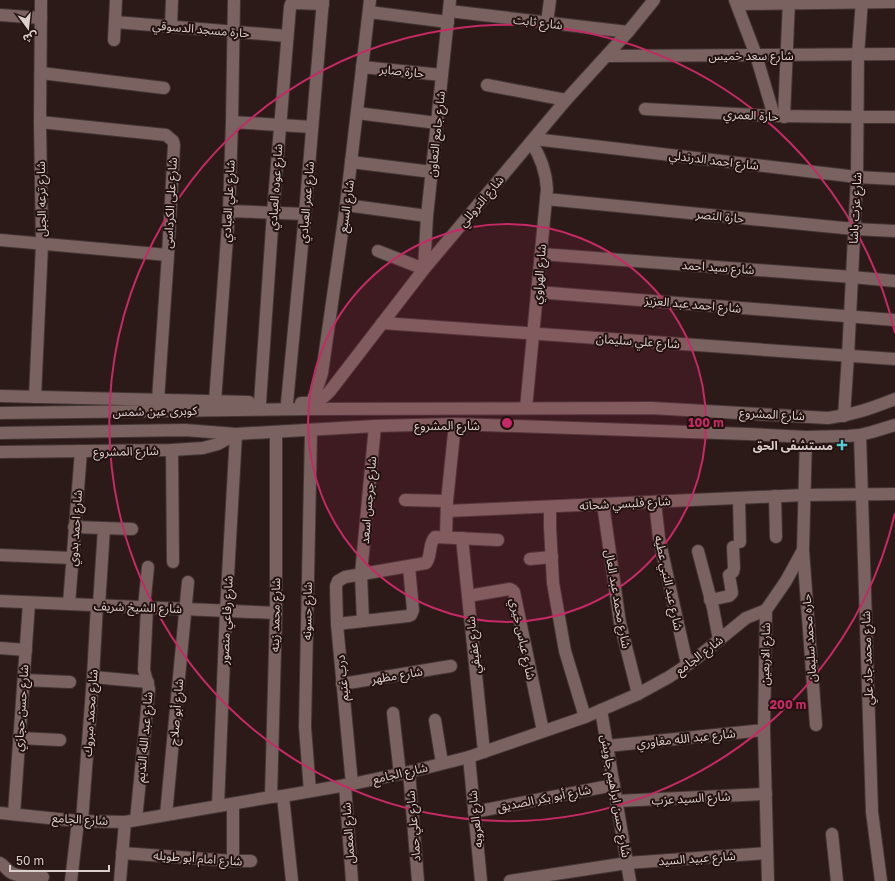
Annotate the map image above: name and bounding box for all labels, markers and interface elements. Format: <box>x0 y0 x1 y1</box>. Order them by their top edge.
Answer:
north arrow <box>8 8 48 48</box>
street label: شارع ثابت <box>512 12 564 34</box>
street label: حارة مسجد الدسوقي <box>152 17 250 43</box>
text: ش <box>21 29 40 46</box>
street label: شارع سعد خميس <box>708 48 794 65</box>
street label: حارة صابر <box>378 61 425 81</box>
street label: شارع جامع التعاون <box>424 90 450 178</box>
street label: حارة العمري <box>723 106 779 127</box>
street label: شارع عوده العبادي <box>265 143 288 231</box>
street label: شارع احمد الدرندلي <box>668 147 760 176</box>
street label: شارع على الكرداسى <box>160 157 182 249</box>
street label: شارع علي العبادي <box>218 159 240 243</box>
street label: شارع ترعه الجبل <box>33 161 51 237</box>
street label: شارع عمر العبادي <box>295 161 320 244</box>
street label: شارع التروللي <box>455 172 509 232</box>
street label: شارع عزت باشا <box>846 172 866 244</box>
street label: شارع السبع <box>335 179 359 234</box>
street label: حارة النصر <box>694 206 745 226</box>
street label: شارع الهراوي <box>529 243 552 305</box>
street label: شارع سيد احمد <box>681 257 755 279</box>
street label: شارع احمد عبد العزيز <box>643 292 742 318</box>
street label: شارع علي سليمان <box>595 331 680 354</box>
street label: كوبرى عين شمس <box>113 403 198 419</box>
street label: شارع المشروع <box>739 405 805 425</box>
text: 100 m <box>688 415 724 430</box>
centre of rings <box>500 416 514 430</box>
street label: شارع المشروع <box>414 418 480 435</box>
place label: مستشفى الحق <box>753 438 833 453</box>
marker: مستشفى الحق <box>836 439 848 451</box>
street label: شارع المشروع <box>93 443 159 461</box>
street label: شارع جرجس اسعد <box>357 456 381 545</box>
street label: شارع احمد بدوي <box>65 489 88 567</box>
street label: شارع فلبسي شحاته <box>579 493 671 516</box>
street label: شارع عبد النبي عطيه <box>649 534 686 633</box>
street label: شارع محمد عبد العال <box>600 548 634 650</box>
street label: شارع رفاعي منصور <box>216 575 239 666</box>
street label: شارع محمد زينه <box>267 578 285 652</box>
street label: شارع حسونه <box>299 582 317 640</box>
street label: حاره محمد سليمان <box>798 593 820 683</box>
street label: شارع عباس خيري <box>504 597 539 682</box>
street label: شارع الشيخ شريف <box>93 598 182 618</box>
street label: شارع محمد جاد علي <box>858 610 879 705</box>
street label: شارع عفيفي <box>463 615 486 674</box>
street label: شارع الاربعين <box>757 622 775 686</box>
street label: شارع الجامع <box>672 632 727 679</box>
street label: درب غنيم <box>332 654 353 702</box>
street label: شارع حسن حجازي <box>10 664 34 752</box>
street label: شارع مظهر <box>369 664 424 689</box>
street label: شارع محمد مبروك <box>79 669 103 757</box>
street label: شارع أبو صلاح <box>166 678 188 746</box>
street label: شارع عبد الله النديم <box>133 691 157 783</box>
text: 200 m <box>770 697 806 712</box>
street label: شارع عبد الله مغاوري <box>636 725 736 753</box>
street label: شارع حسن ابراهيم جاويش <box>596 733 634 859</box>
street label: شارع الجامع <box>371 759 430 789</box>
street label: شارع أبو بكر الصديق <box>496 782 593 816</box>
street label: شارع السيد عزب <box>651 788 731 810</box>
street label: شارع العروبه <box>465 789 487 849</box>
street label: شارع علي حماد <box>402 790 426 862</box>
street label: شارع المعمل <box>338 802 360 864</box>
street label: شارع الجامع <box>51 810 108 830</box>
scale bar <box>10 847 109 873</box>
street label: شارع امام أبو طويله <box>153 847 243 871</box>
street label: شارع عبيد السيد <box>658 848 736 870</box>
text: 50 m <box>16 853 44 868</box>

